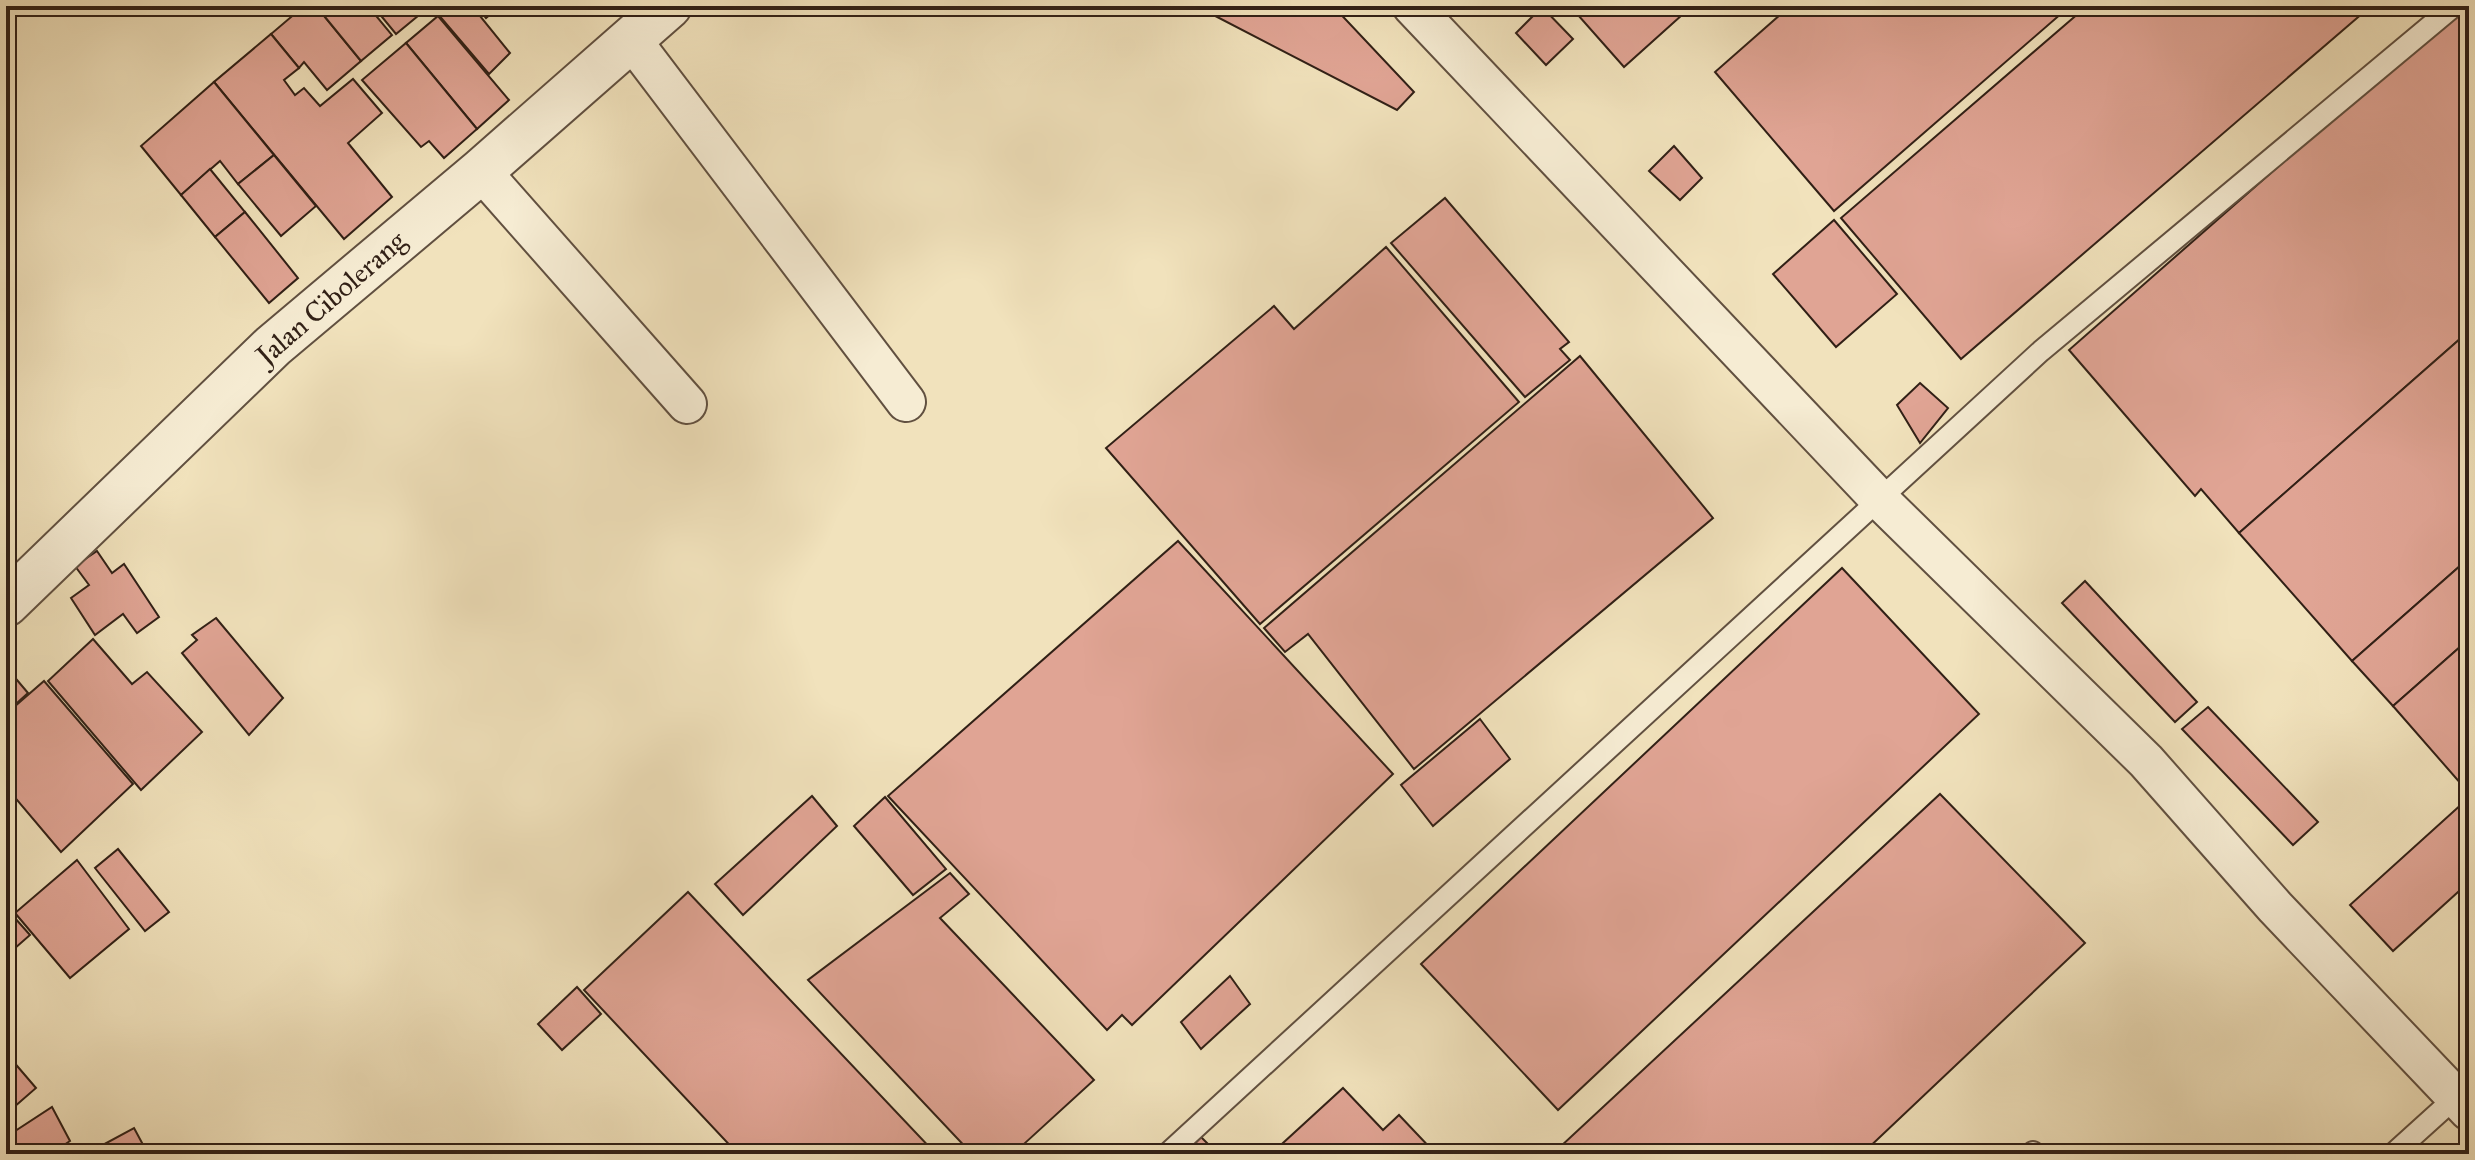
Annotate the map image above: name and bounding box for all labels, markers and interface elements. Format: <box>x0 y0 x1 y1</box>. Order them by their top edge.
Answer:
street label: Jalan Cibolerang <box>247 223 414 375</box>

